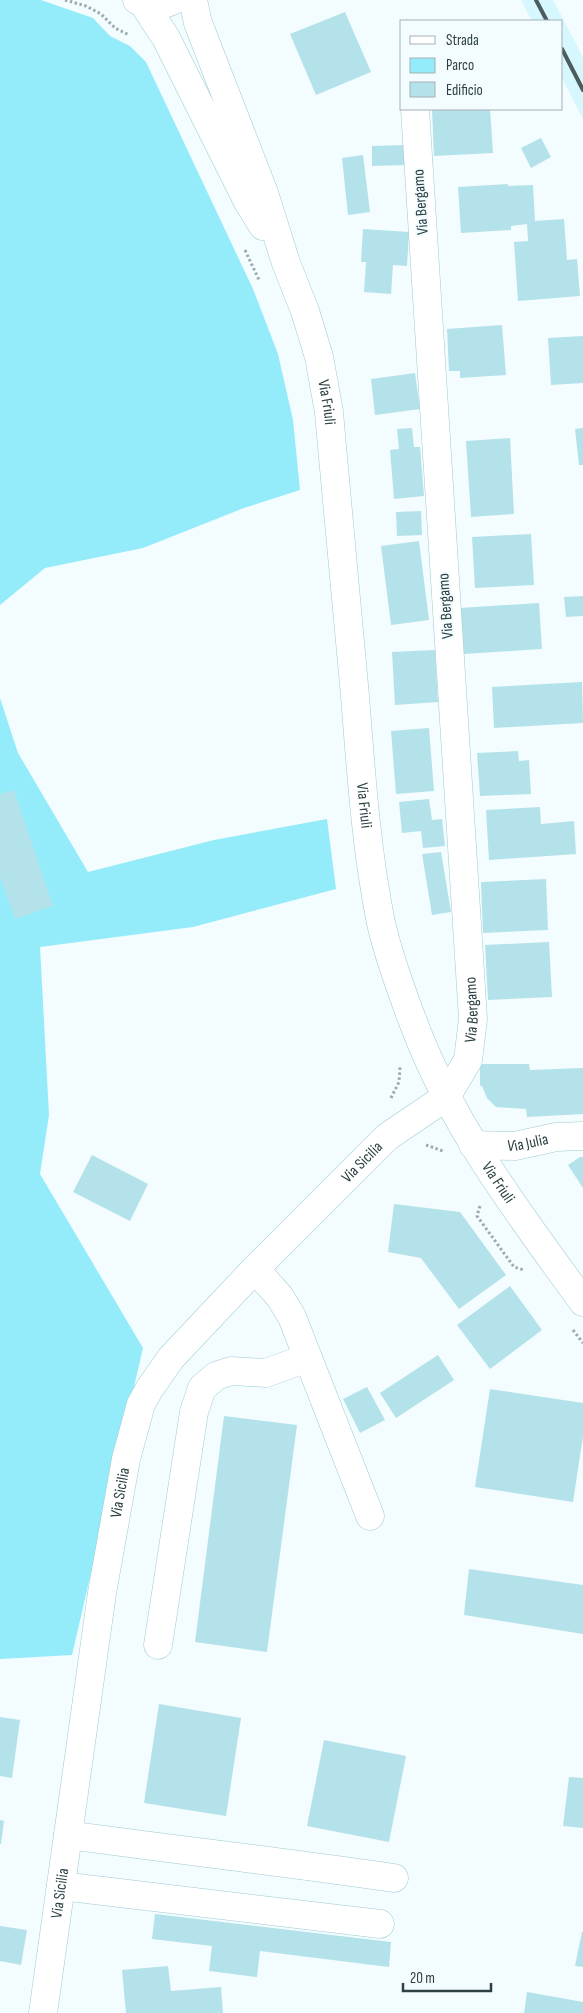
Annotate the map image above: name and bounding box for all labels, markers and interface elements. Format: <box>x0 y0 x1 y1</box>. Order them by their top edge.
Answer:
legend <box>400 20 563 110</box>
text: Strada <box>446 31 479 50</box>
text: Parco <box>446 56 474 75</box>
text: Edificio <box>446 81 483 100</box>
street label: Via Bergamo <box>409 168 433 236</box>
street label: Via Friuli <box>314 378 340 426</box>
street label: Via Bergamo <box>434 572 458 640</box>
street label: Via Friuli <box>353 782 376 829</box>
street label: Via Bergamo <box>461 976 483 1044</box>
street label: Via Julia <box>507 1130 550 1156</box>
street label: Via Sicilia <box>337 1137 387 1187</box>
street label: Via Friuli <box>478 1158 519 1207</box>
street label: Via Sicilia <box>106 1466 134 1519</box>
street label: Via Sicilia <box>47 1867 73 1920</box>
scale bar <box>403 1960 490 1992</box>
text: 20 m <box>410 1969 435 1988</box>

